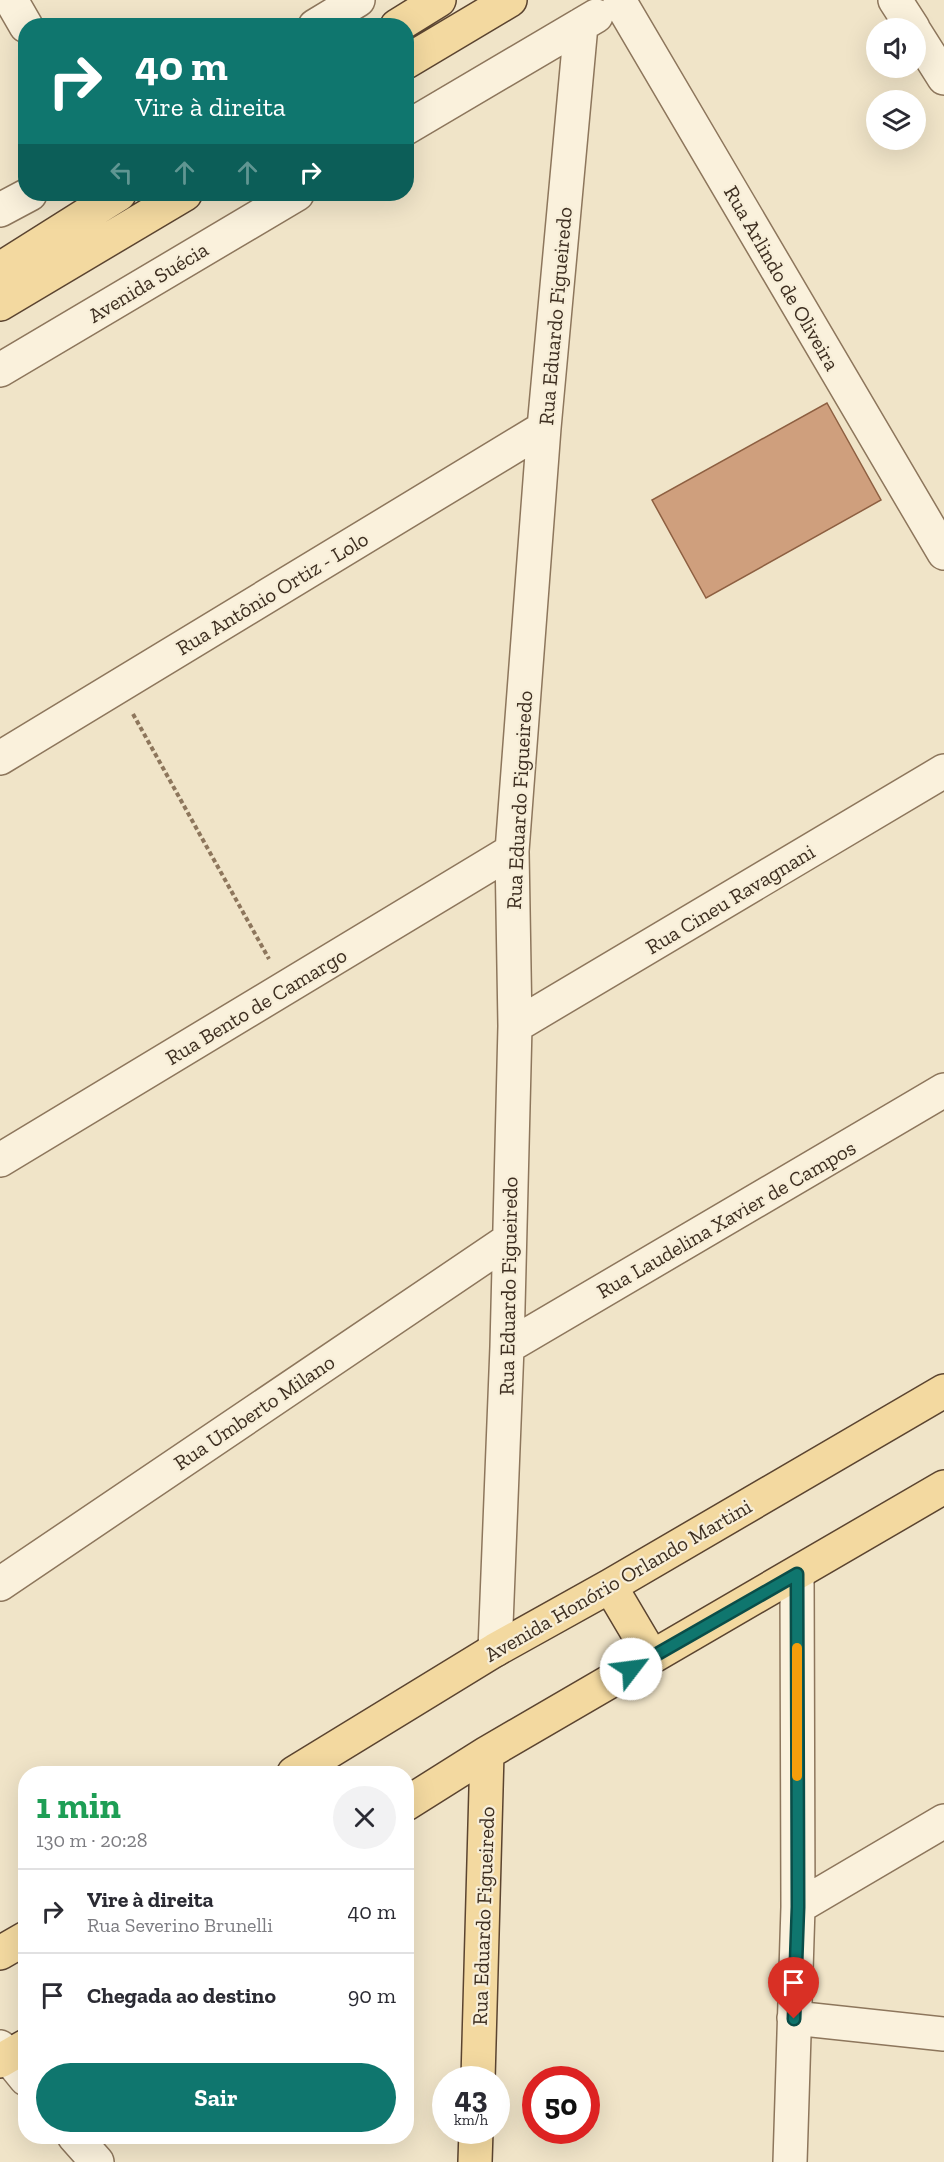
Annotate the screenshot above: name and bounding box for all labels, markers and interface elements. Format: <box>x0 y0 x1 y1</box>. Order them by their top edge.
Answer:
map controls <box>866 18 926 150</box>
button: sound <box>866 18 926 78</box>
text: 40 m <box>135 40 228 91</box>
icon: right <box>36 42 114 120</box>
button: layers <box>866 90 926 150</box>
text: Vire à direita <box>135 91 286 123</box>
icon: left <box>105 156 138 189</box>
icon: ahead <box>168 156 201 189</box>
icon: ahead <box>231 156 264 189</box>
icon: right <box>294 156 327 189</box>
street label: Rua Arlindo de Oliveira <box>719 181 845 375</box>
street label: Rua Eduardo Figueiredo <box>533 206 577 426</box>
street label: Avenida Suécia <box>83 236 213 328</box>
street label: Rua Antônio Ortiz - Lolo <box>171 526 373 660</box>
street label: Rua Eduardo Figueiredo <box>501 690 537 910</box>
street label: Rua Cineu Ravagnani <box>641 839 819 959</box>
street label: Rua Bento de Camargo <box>161 942 351 1070</box>
street label: Rua Laudelina Xavier de Campos <box>592 1134 860 1304</box>
street label: Rua Eduardo Figueiredo <box>494 1176 522 1396</box>
street label: Rua Umberto Milano <box>169 1349 339 1475</box>
street label: Avenida Honório Orlando Martini <box>480 1493 756 1667</box>
position arrow <box>599 1637 663 1701</box>
text: 1 min <box>36 1784 121 1827</box>
button: close <box>333 1786 396 1849</box>
street label: Rua Eduardo Figueiredo <box>467 1806 499 2026</box>
text: 130 m · 20:28 <box>36 1828 148 1852</box>
text: Vire à direita <box>87 1886 214 1913</box>
icon: right <box>36 1895 69 1928</box>
text: 40 m <box>347 1898 396 1925</box>
text: Rua Severino Brunelli <box>87 1913 273 1937</box>
pin <box>768 1957 819 2019</box>
icon: arrive <box>777 1966 810 1999</box>
icon: arrive <box>36 1979 69 2012</box>
text: Chegada ao destino <box>87 1982 276 2009</box>
text: 90 m <box>348 1982 396 2009</box>
button: Sair <box>36 2063 396 2132</box>
speed limit sign: 50 <box>522 2066 600 2144</box>
text: 43 <box>454 2080 488 2116</box>
text: km/h <box>454 2111 488 2129</box>

